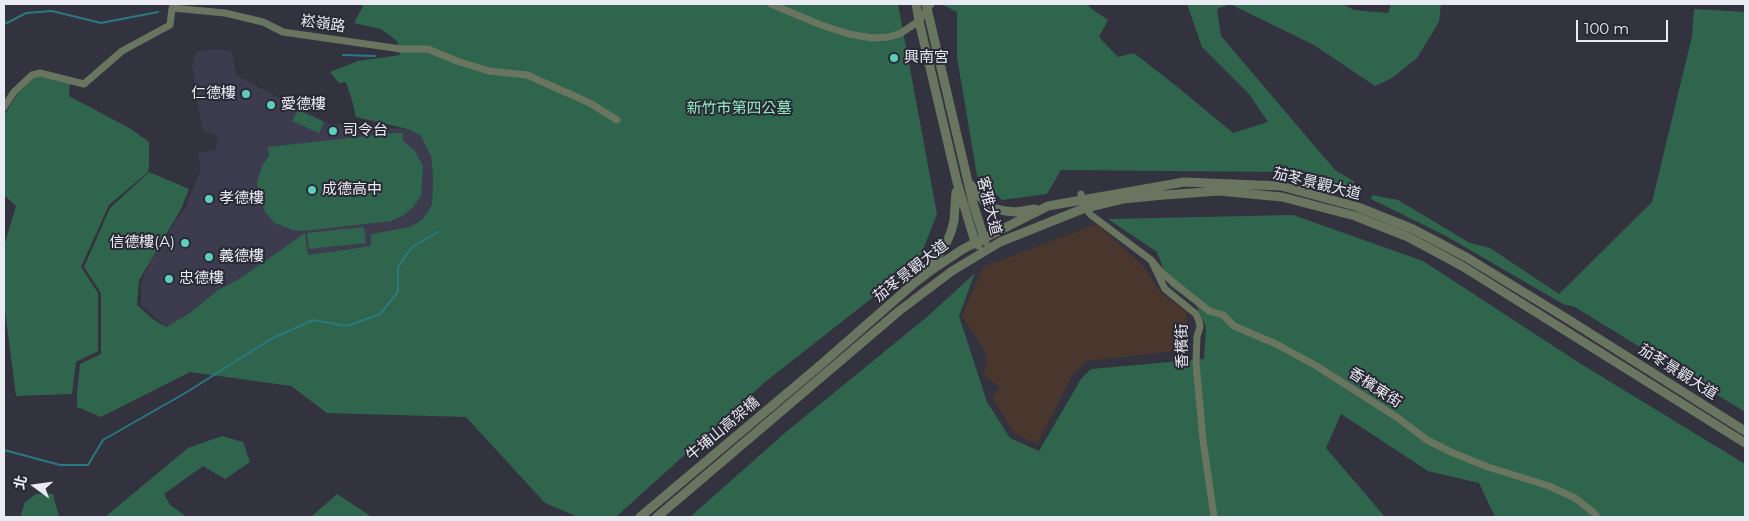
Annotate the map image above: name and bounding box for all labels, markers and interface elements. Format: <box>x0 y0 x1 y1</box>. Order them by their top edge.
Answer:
scale bar <box>1579 10 1672 42</box>
street label: 崧嶺路 <box>299 12 347 36</box>
text: 100 m <box>1584 19 1629 38</box>
place label: 興南宮 <box>904 49 949 67</box>
marker: 興南宮 <box>888 52 900 64</box>
place label: 仁德樓 <box>191 85 236 103</box>
marker: 仁德樓 <box>240 88 252 100</box>
place label: 愛德樓 <box>281 96 326 114</box>
marker: 愛德樓 <box>265 99 277 111</box>
park label: 新竹市第四公墓 <box>687 100 791 118</box>
place label: 司令台 <box>343 122 388 140</box>
marker: 司令台 <box>327 125 339 137</box>
street label: 茄苳景觀大道 <box>1271 164 1363 204</box>
street label: 客雅大道 <box>973 175 1005 237</box>
place label: 成德高中 <box>322 181 382 199</box>
marker: 成德高中 <box>306 184 318 196</box>
place label: 孝德樓 <box>219 190 264 208</box>
marker: 孝德樓 <box>203 193 215 205</box>
place label: 信德樓(A) <box>109 234 175 252</box>
street label: 茄苳景觀大道 <box>870 236 952 306</box>
marker: 信德樓(A) <box>179 237 191 249</box>
place label: 義德樓 <box>219 248 264 266</box>
marker: 義德樓 <box>203 251 215 263</box>
place label: 忠德樓 <box>179 270 224 288</box>
marker: 忠德樓 <box>163 273 175 285</box>
street label: 香檳街 <box>1174 324 1192 368</box>
street label: 茄苳景觀大道 <box>1635 341 1721 403</box>
street label: 香檳東街 <box>1345 364 1405 412</box>
street label: 牛埔山高架橋 <box>683 393 763 465</box>
north arrow <box>10 461 60 511</box>
text: 北 <box>10 473 31 491</box>

